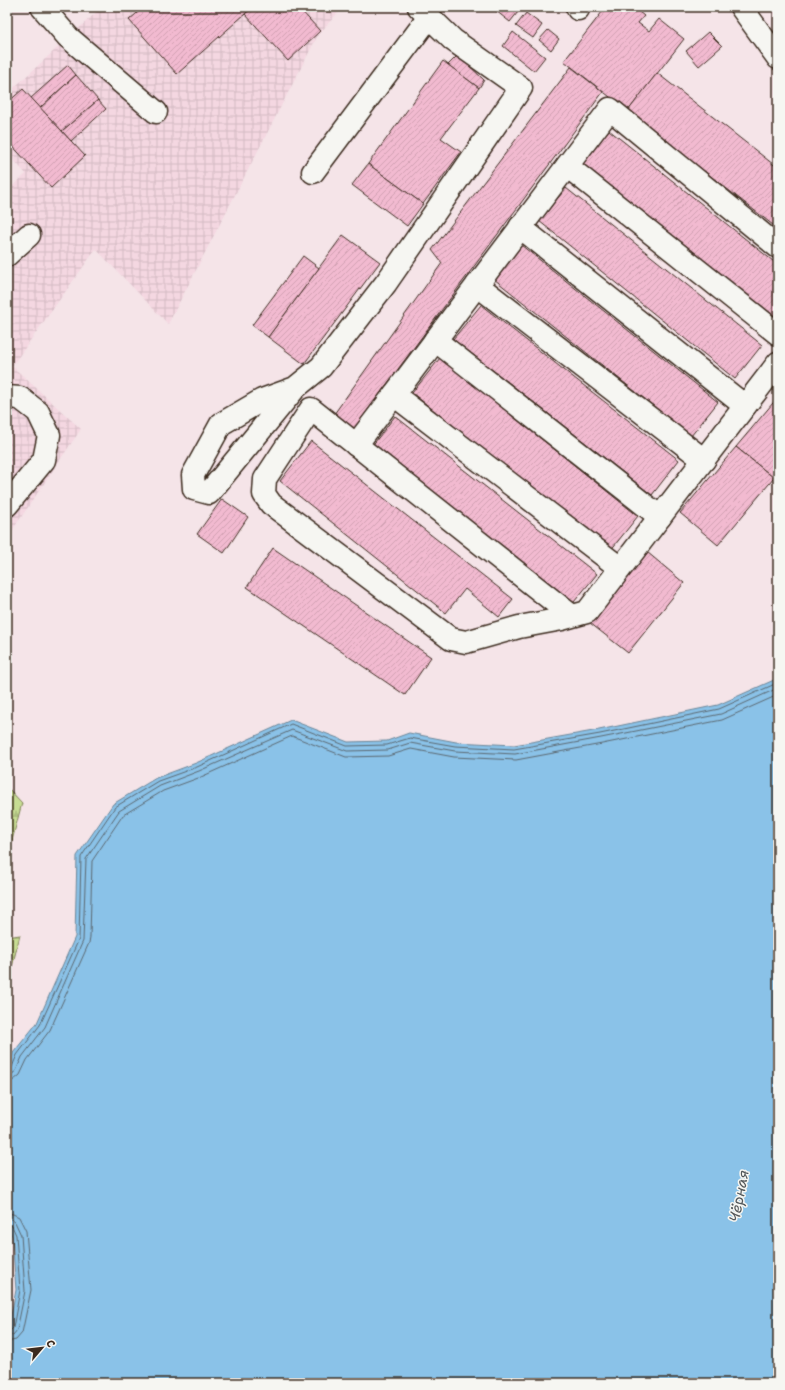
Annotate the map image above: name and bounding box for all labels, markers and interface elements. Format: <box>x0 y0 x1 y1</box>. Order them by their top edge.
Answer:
water label: Чёрная <box>724 1168 754 1224</box>
north arrow <box>22 1328 62 1368</box>
text: С <box>42 1337 59 1350</box>

